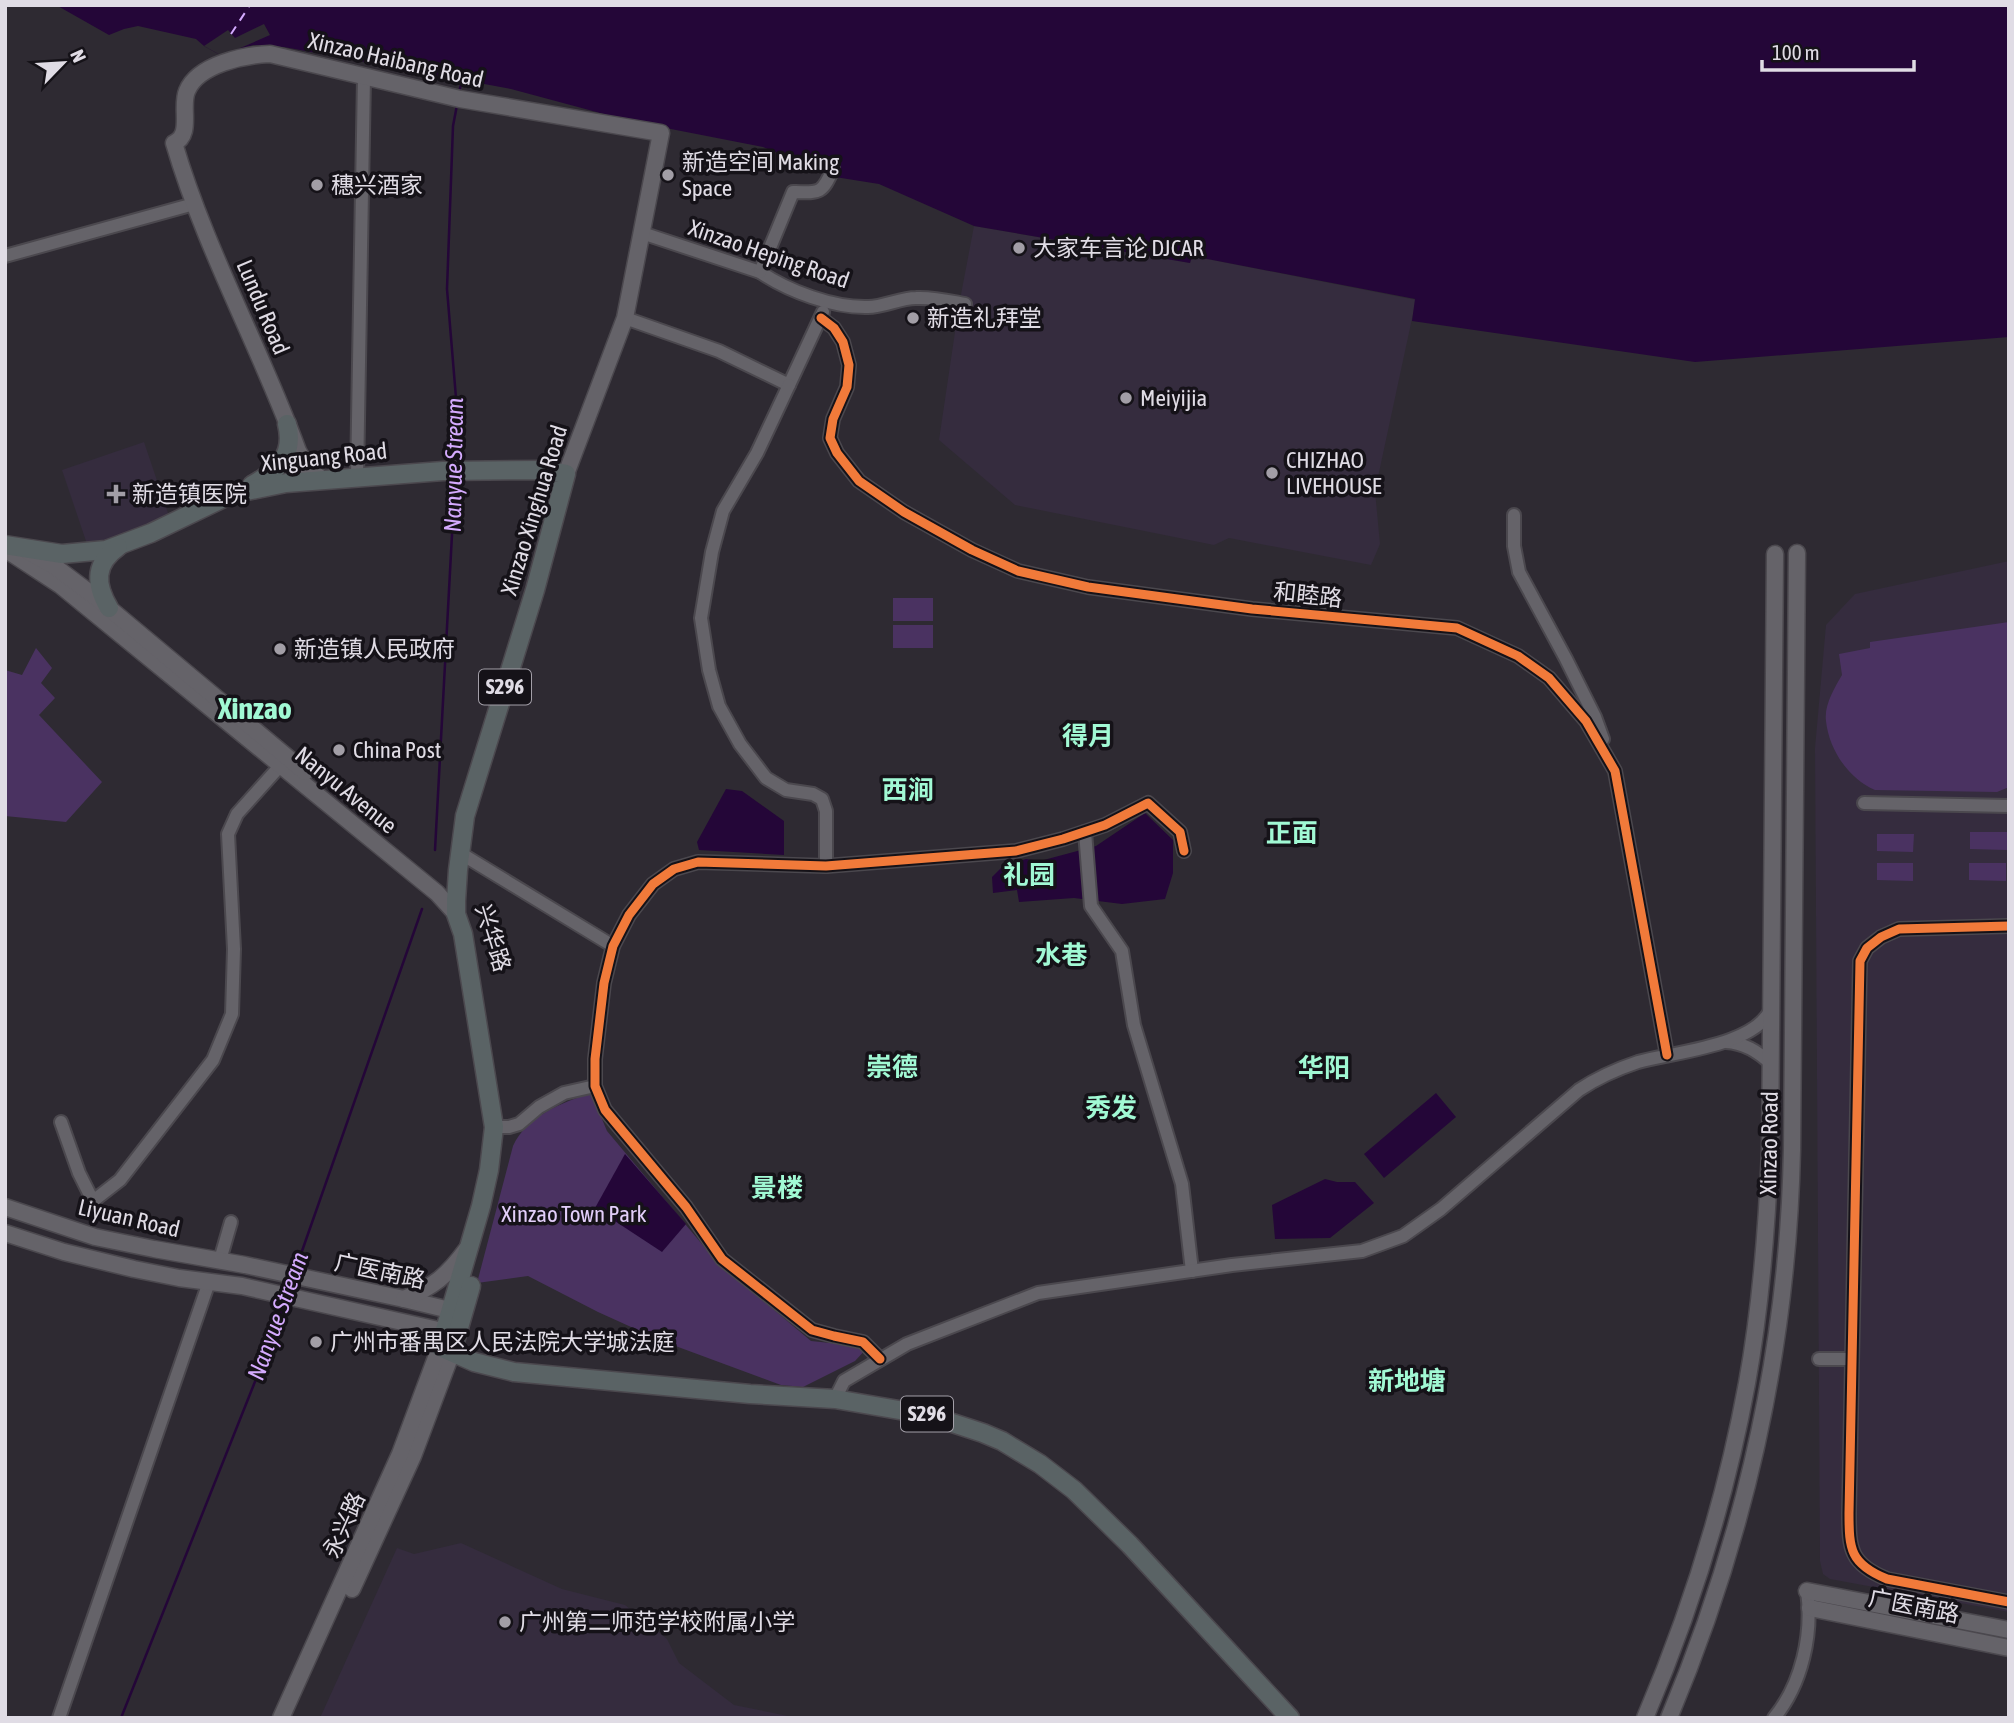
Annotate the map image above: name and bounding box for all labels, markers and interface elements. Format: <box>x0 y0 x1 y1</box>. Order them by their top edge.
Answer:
street label: Xinzao Haibang Road <box>306 27 486 93</box>
north arrow <box>28 28 98 98</box>
scale bar <box>1762 28 1914 72</box>
text: 100 m <box>1772 40 1820 64</box>
text: N <box>66 46 91 66</box>
place label: 新造空间 Making Space <box>682 149 839 201</box>
marker: 新造空间 Making Space <box>660 167 676 183</box>
place label: 穗兴酒家 <box>331 172 423 198</box>
marker: 穗兴酒家 <box>309 177 325 193</box>
street label: Xinzao Heping Road <box>685 214 853 294</box>
place label: 大家车言论 DJCAR <box>1033 235 1204 261</box>
marker: 大家车言论 DJCAR <box>1011 240 1027 256</box>
street label: Lundu Road <box>231 256 295 358</box>
place label: 新造礼拜堂 <box>927 305 1042 331</box>
marker: 新造礼拜堂 <box>905 310 921 326</box>
place label: Meiyijia <box>1140 385 1207 411</box>
marker: Meiyijia <box>1118 390 1134 406</box>
water label: Nanyue Stream <box>439 397 468 533</box>
street label: Xinzao Xinghua Road <box>496 422 572 598</box>
street label: Xinguang Road <box>260 437 388 477</box>
place label: CHIZHAO LIVEHOUSE <box>1286 447 1382 499</box>
marker: CHIZHAO LIVEHOUSE <box>1264 465 1280 481</box>
place label: 新造镇医院 <box>132 481 247 507</box>
marker: 新造镇医院 <box>106 484 126 504</box>
street label: 和睦路 <box>1272 578 1344 612</box>
place label: 新造镇人民政府 <box>294 636 455 662</box>
marker: 新造镇人民政府 <box>272 641 288 657</box>
road number: S296 <box>479 670 531 704</box>
district label: Xinzao <box>217 691 292 725</box>
district label: 得月 <box>1062 721 1114 751</box>
place label: China Post <box>353 737 441 763</box>
street label: Nanyu Avenue <box>290 741 402 839</box>
marker: China Post <box>331 742 347 758</box>
district label: 西涧 <box>882 775 934 805</box>
district label: 正面 <box>1266 818 1318 848</box>
district label: 礼园 <box>1003 860 1055 890</box>
street label: 兴华路 <box>470 901 516 975</box>
district label: 水巷 <box>1035 940 1087 970</box>
district label: 崇德 <box>866 1052 918 1082</box>
district label: 华阳 <box>1298 1053 1350 1083</box>
street label: Xinzao Road <box>1755 1091 1783 1195</box>
district label: 秀发 <box>1085 1093 1137 1123</box>
district label: 景楼 <box>751 1173 803 1203</box>
street label: Liyuan Road <box>76 1194 182 1242</box>
park label: Xinzao Town Park <box>501 1201 647 1227</box>
water label: Nanyue Stream <box>242 1248 313 1384</box>
street label: 广医南路 <box>332 1249 428 1293</box>
place label: 广州市番禺区人民法院大学城法庭 <box>330 1329 675 1355</box>
marker: 广州市番禺区人民法院大学城法庭 <box>308 1334 324 1350</box>
district label: 新地塘 <box>1368 1366 1446 1396</box>
road number: S296 <box>901 1396 953 1432</box>
street label: 永兴路 <box>318 1488 370 1562</box>
street label: 广医南路 <box>1866 1584 1962 1628</box>
place label: 广州第二师范学校附属小学 <box>519 1609 795 1635</box>
marker: 广州第二师范学校附属小学 <box>497 1614 513 1630</box>

